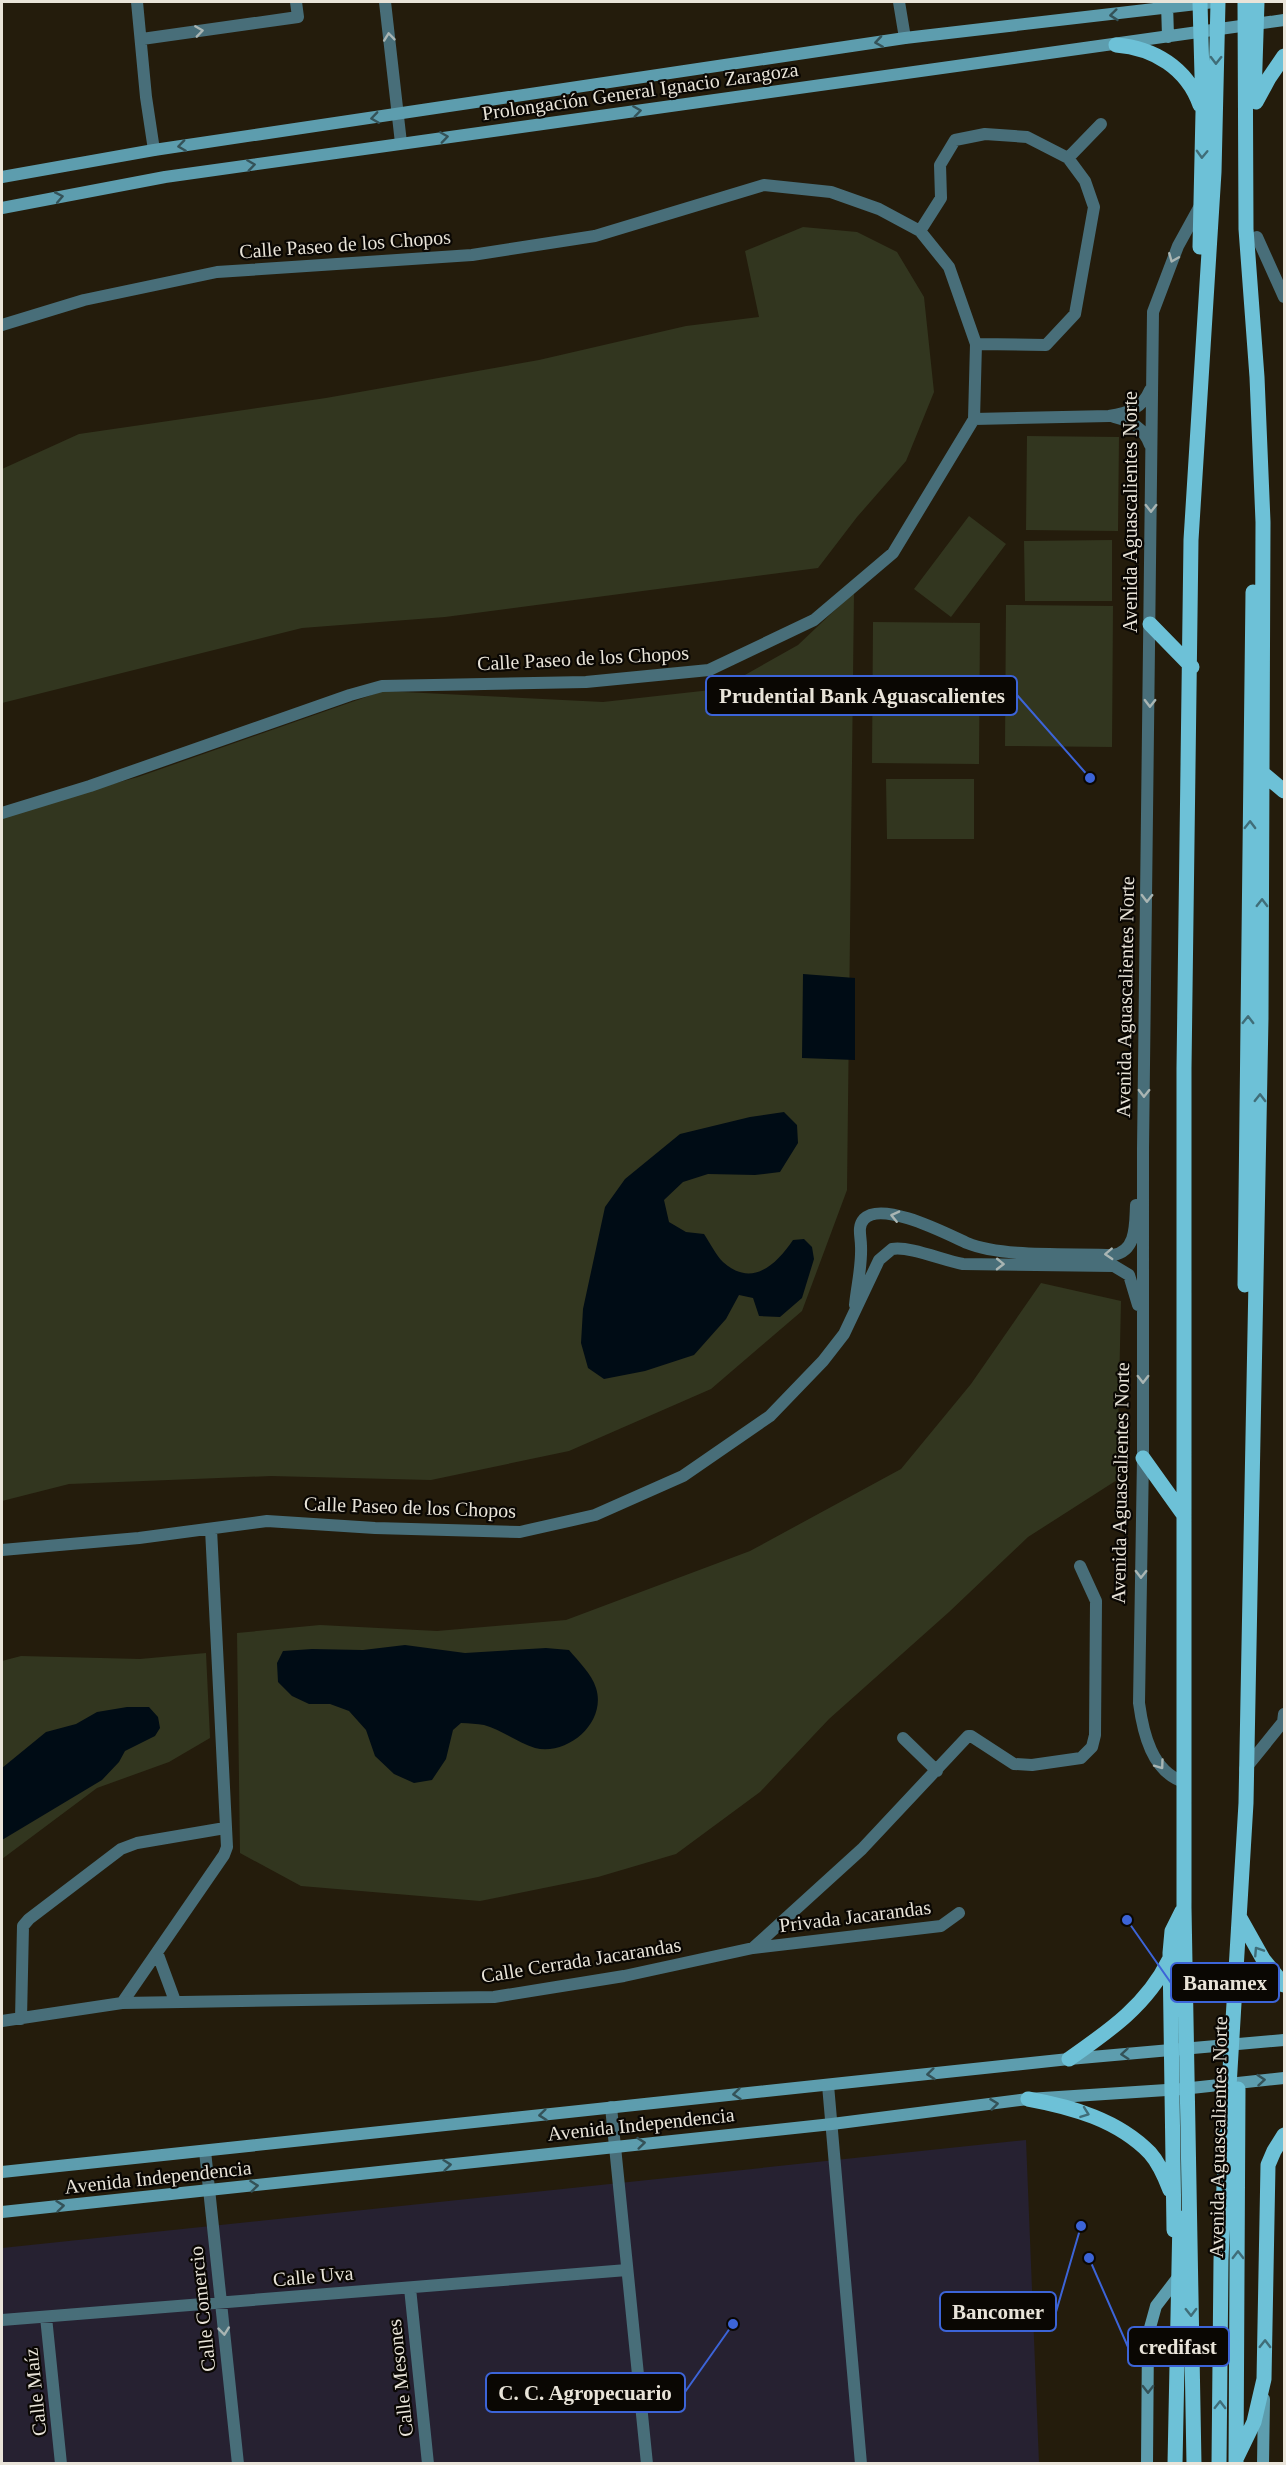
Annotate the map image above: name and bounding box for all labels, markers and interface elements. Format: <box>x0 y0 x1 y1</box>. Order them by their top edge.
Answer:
one-way arrow <box>1110 8 1119 20</box>
one-way arrow <box>195 25 204 37</box>
one-way arrow <box>383 33 395 42</box>
one-way arrow <box>874 36 884 48</box>
one-way arrow <box>1210 55 1223 64</box>
street label: Prolongación General Ignacio Zaragoza <box>480 58 800 125</box>
one-way arrow <box>633 105 642 117</box>
one-way arrow <box>370 112 379 124</box>
one-way arrow <box>440 132 449 144</box>
one-way arrow <box>177 140 186 152</box>
one-way arrow <box>1195 149 1208 158</box>
one-way arrow <box>247 159 256 171</box>
one-way arrow <box>54 191 64 204</box>
street label: Calle Paseo de los Chopos <box>238 226 452 263</box>
one-way arrow <box>1168 251 1180 262</box>
street label: Avenida Aguascalientes Norte <box>1119 391 1142 633</box>
one-way arrow <box>1145 503 1157 512</box>
street label: Calle Paseo de los Chopos <box>476 641 690 676</box>
callout: Prudential Bank Aguascalientes <box>706 676 1017 715</box>
text: Prudential Bank Aguascalientes <box>719 684 1005 708</box>
one-way arrow <box>1144 698 1156 707</box>
one-way arrow <box>1244 821 1256 830</box>
street label: Avenida Aguascalientes Norte <box>1112 876 1139 1118</box>
one-way arrow <box>1141 893 1153 902</box>
one-way arrow <box>1256 898 1268 907</box>
one-way arrow <box>1242 1016 1254 1025</box>
one-way arrow <box>1138 1088 1150 1097</box>
one-way arrow <box>1253 1093 1266 1102</box>
one-way arrow <box>891 1210 901 1223</box>
one-way arrow <box>1105 1247 1114 1260</box>
one-way arrow <box>995 1257 1004 1270</box>
street label: Avenida Aguascalientes Norte <box>1107 1362 1134 1604</box>
one-way arrow <box>1137 1375 1149 1384</box>
street label: Calle Paseo de los Chopos <box>304 1492 517 1523</box>
one-way arrow <box>1135 1570 1147 1579</box>
one-way arrow <box>1153 1758 1164 1769</box>
street label: Privada Jacarandas <box>778 1896 932 1936</box>
street label: Calle Cerrada Jacarandas <box>479 1933 683 1987</box>
one-way arrow <box>1254 1947 1266 1957</box>
callout: Banamex <box>1171 1963 1279 2002</box>
text: Banamex <box>1183 1971 1268 1995</box>
street label: Avenida Aguascalientes Norte <box>1205 2016 1232 2258</box>
one-way arrow <box>1120 2048 1129 2061</box>
one-way arrow <box>926 2067 935 2080</box>
one-way arrow <box>1256 2074 1266 2087</box>
one-way arrow <box>732 2087 741 2100</box>
one-way arrow <box>990 2098 999 2110</box>
street label: Avenida Independencia <box>546 2103 736 2146</box>
one-way arrow <box>1079 2106 1090 2119</box>
one-way arrow <box>538 2108 548 2121</box>
one-way arrow <box>637 2137 646 2150</box>
street label: Avenida Independencia <box>63 2156 253 2199</box>
one-way arrow <box>443 2159 452 2172</box>
one-way arrow <box>249 2180 258 2193</box>
one-way arrow <box>55 2200 64 2213</box>
street label: Calle Comercio <box>184 2245 220 2373</box>
one-way arrow <box>1232 2250 1244 2259</box>
street label: Calle Uva <box>272 2262 354 2290</box>
callout: Bancomer <box>940 2292 1056 2331</box>
text: Bancomer <box>952 2300 1044 2324</box>
one-way arrow <box>1185 2308 1198 2317</box>
street label: Calle Mesones <box>383 2318 417 2438</box>
one-way arrow <box>217 2327 230 2336</box>
callout: credifast <box>1128 2327 1229 2366</box>
text: credifast <box>1139 2335 1217 2359</box>
one-way arrow <box>1259 2340 1271 2349</box>
street label: Calle Maíz <box>19 2347 51 2437</box>
callout: C. C. Agropecuario <box>486 2373 685 2412</box>
text: C. C. Agropecuario <box>498 2381 672 2405</box>
one-way arrow <box>1142 2384 1154 2393</box>
one-way arrow <box>1214 2401 1227 2410</box>

